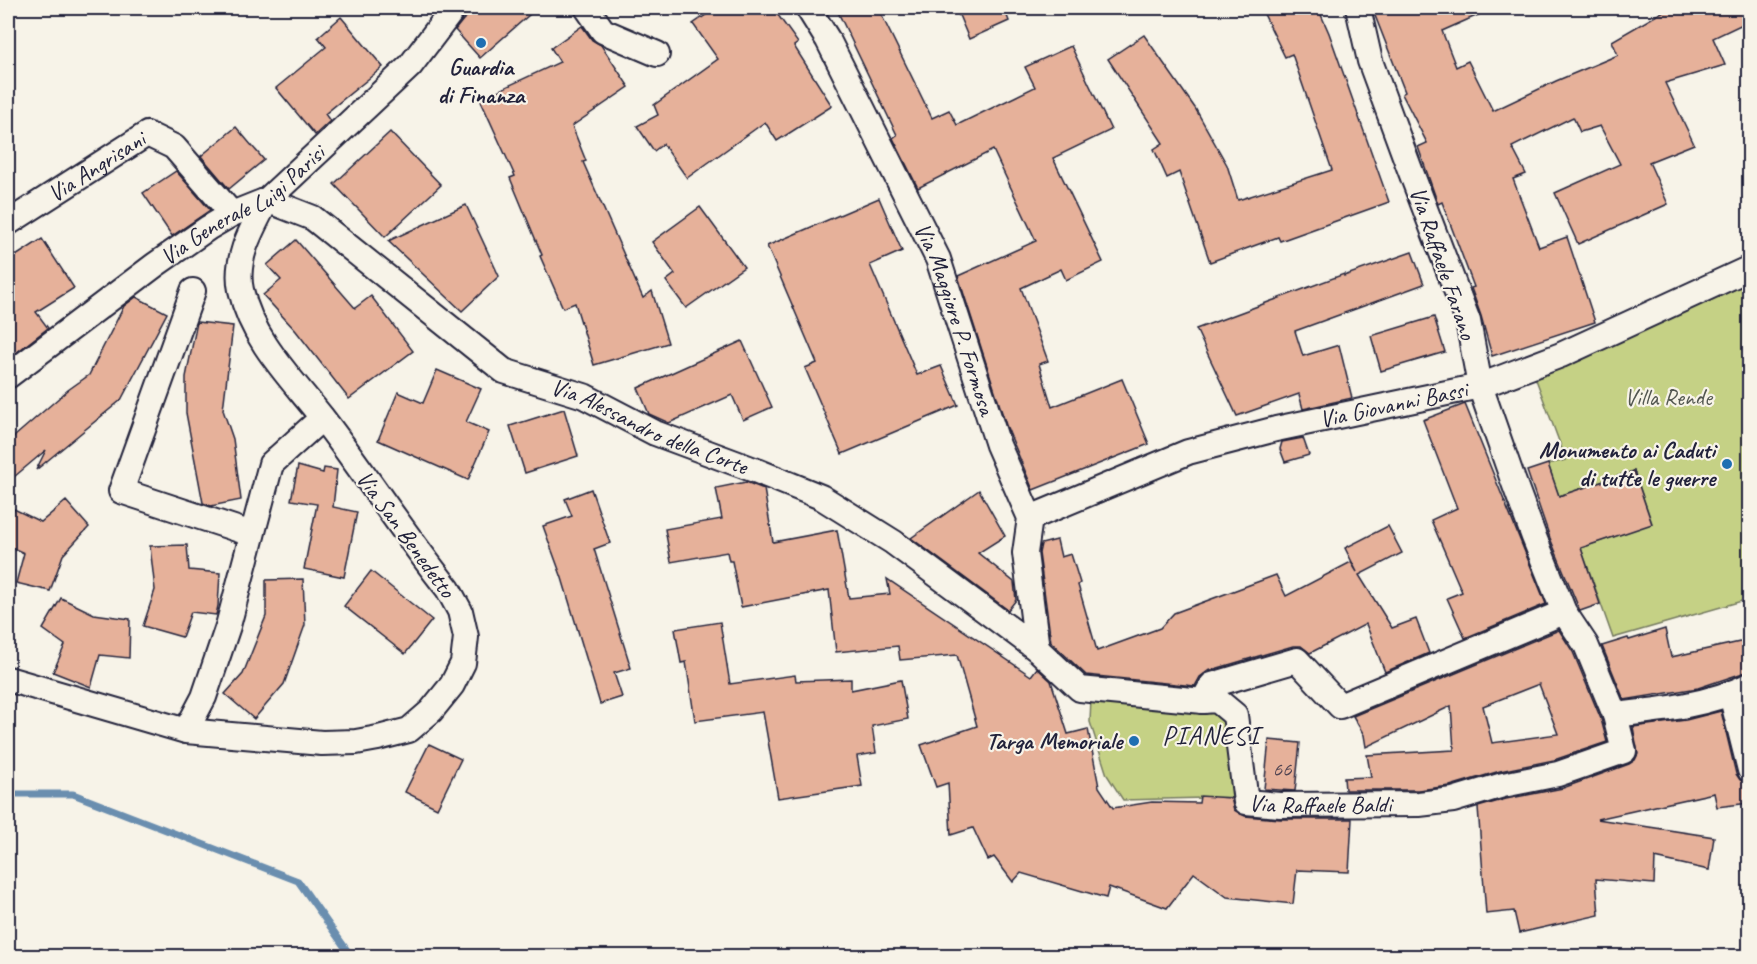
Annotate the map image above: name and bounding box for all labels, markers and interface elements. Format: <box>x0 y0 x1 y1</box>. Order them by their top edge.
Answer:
marker: Guardia di Finanza <box>474 36 488 50</box>
place label: Guardia di Finanza <box>438 52 526 110</box>
street label: Via Angrisani <box>42 123 153 209</box>
street label: Via Generale Luigi Parisi <box>154 136 334 272</box>
street label: Via Raffaele Farano <box>1403 183 1484 345</box>
street label: Via Maggiore P. Formosa <box>907 218 1003 421</box>
street label: Via Alessandro della Corte <box>547 372 754 482</box>
street label: Via Giovanni Bassi <box>1317 374 1472 434</box>
park label: Villa Rende <box>1624 382 1714 412</box>
place label: Monumento ai Caduti di tutte le guerre <box>1539 435 1718 493</box>
marker: Monumento ai Caduti di tutte le guerre <box>1720 457 1734 471</box>
street label: Via San Benedetto <box>350 464 463 605</box>
district label: PIANESI <box>1162 719 1264 752</box>
place label: Targa Memoriale <box>986 726 1124 756</box>
marker: Targa Memoriale <box>1127 734 1141 748</box>
house number: 66 <box>1273 756 1292 782</box>
street label: Via Raffaele Baldi <box>1248 787 1394 820</box>

